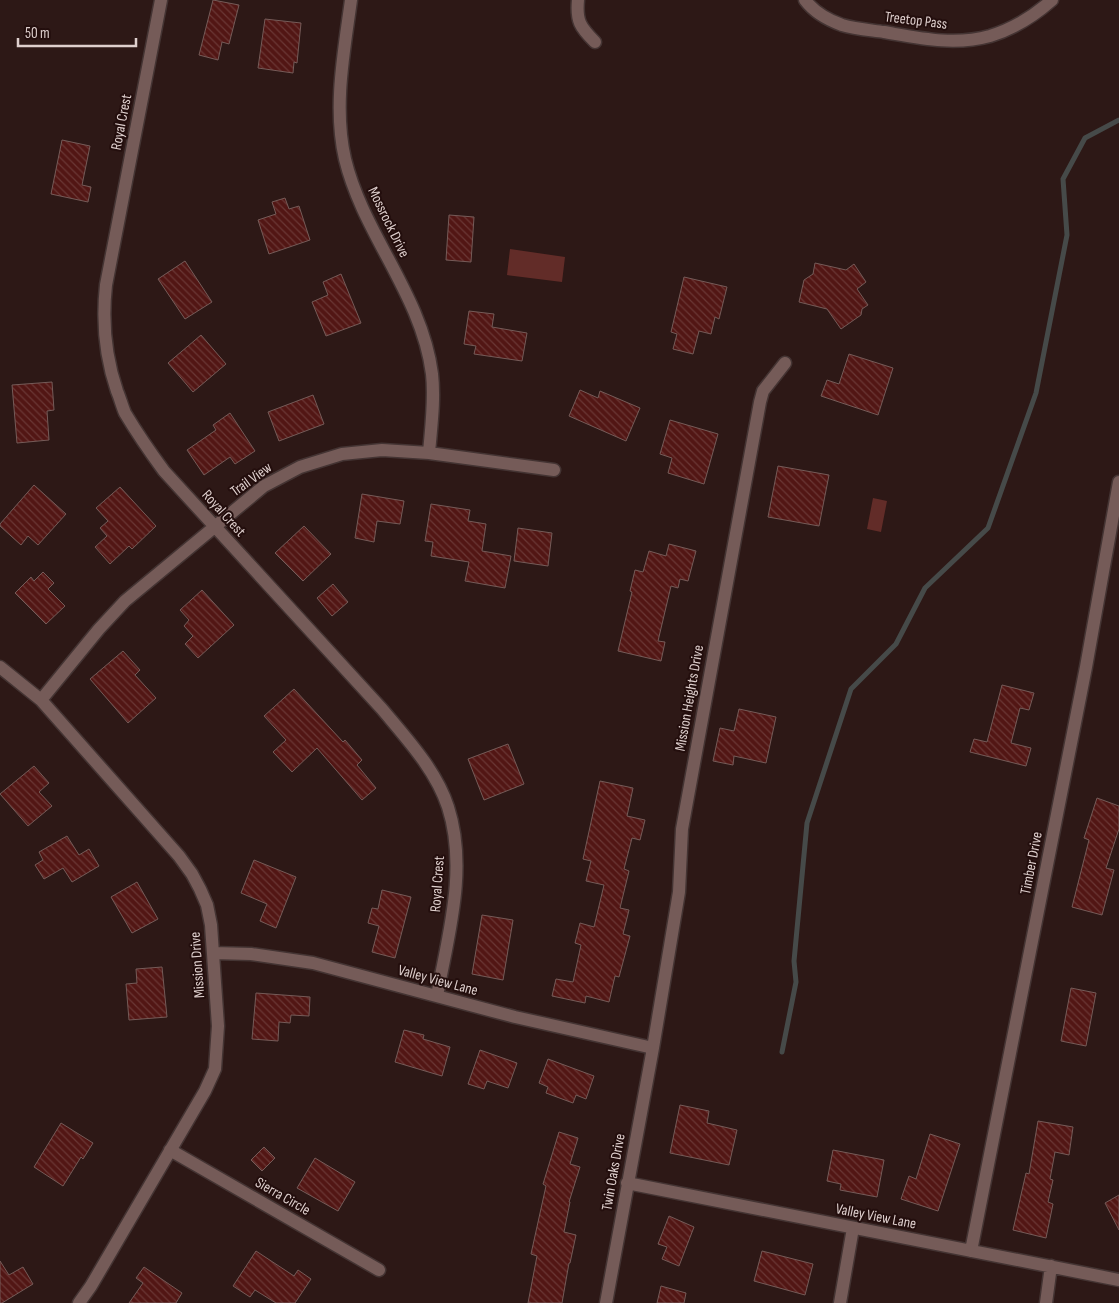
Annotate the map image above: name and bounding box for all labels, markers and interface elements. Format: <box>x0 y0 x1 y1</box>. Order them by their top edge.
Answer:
street label: Treetop Pass <box>884 7 948 34</box>
scale bar <box>18 15 135 47</box>
text: 50 m <box>25 24 50 43</box>
street label: Royal Crest <box>107 92 136 152</box>
street label: Mossrock Drive <box>363 184 414 261</box>
street label: Trail View <box>227 458 276 501</box>
street label: Royal Crest <box>198 486 250 541</box>
street label: Mission Heights Drive <box>671 643 708 753</box>
street label: Timber Drive <box>1016 830 1047 896</box>
street label: Royal Crest <box>426 855 449 913</box>
street label: Mission Drive <box>186 931 209 999</box>
street label: Valley View Lane <box>396 961 480 1000</box>
street label: Twin Oaks Drive <box>597 1132 630 1212</box>
street label: Sierra Circle <box>252 1173 314 1220</box>
street label: Valley View Lane <box>834 1199 918 1234</box>

